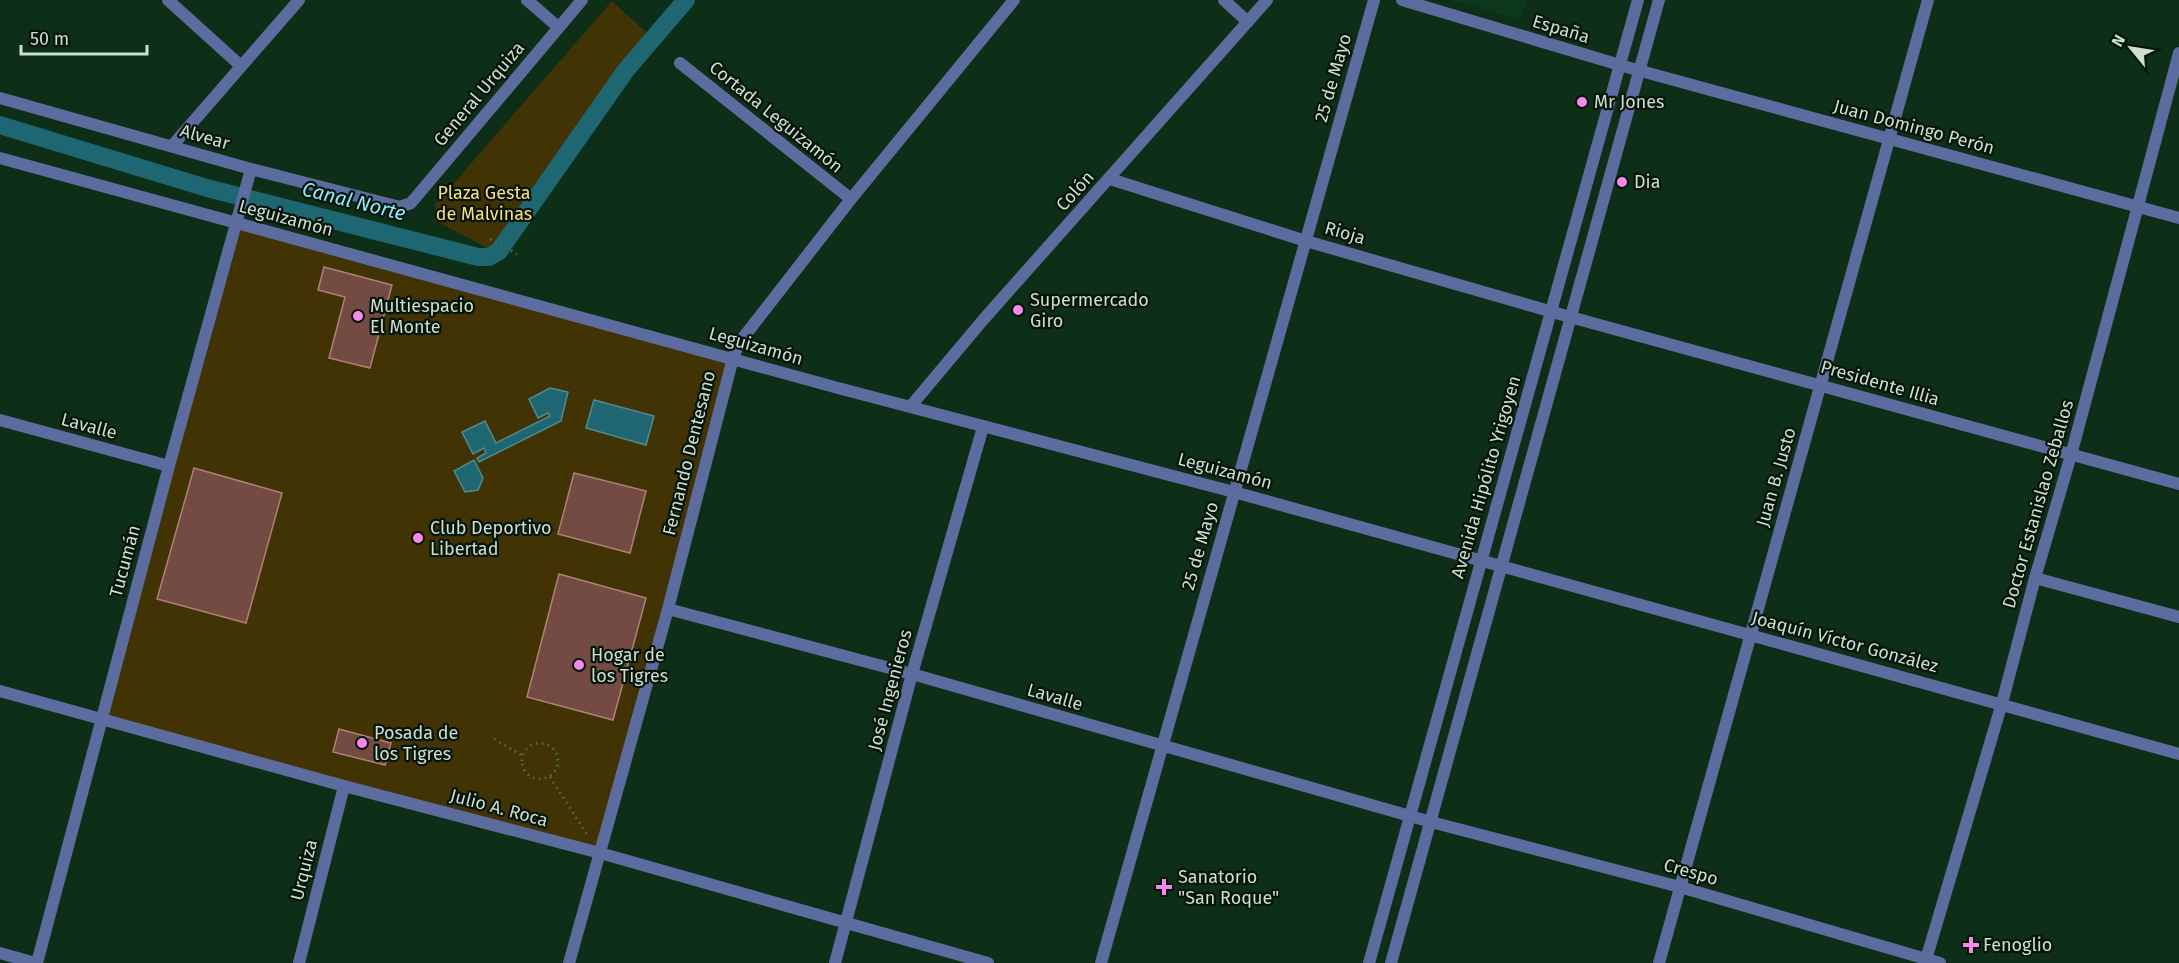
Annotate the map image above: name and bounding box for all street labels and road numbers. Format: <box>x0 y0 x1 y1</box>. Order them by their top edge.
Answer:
street label: España <box>1530 10 1592 48</box>
street label: 25 de Mayo <box>1310 31 1356 125</box>
street label: General Urquiza <box>429 37 529 151</box>
street label: Cortada Leguizamón <box>705 56 847 178</box>
street label: Juan Domingo Perón <box>1831 95 1997 159</box>
street label: Alvear <box>178 119 232 155</box>
street label: Colón <box>1051 166 1099 216</box>
street label: Leguizamón <box>236 195 336 241</box>
street label: Rioja <box>1322 217 1368 249</box>
street label: Leguizamón <box>706 322 806 370</box>
street label: Presidente Illia <box>1818 356 1942 410</box>
street label: Fernando Dentesano <box>658 368 720 538</box>
street label: Avenida Hipólito Yrigoyen <box>1446 373 1526 581</box>
street label: Doctor Estanislao Zeballos <box>1998 397 2078 611</box>
street label: Lavalle <box>59 408 119 444</box>
street label: Juan B. Justo <box>1751 425 1801 529</box>
street label: Leguizamón <box>1175 448 1275 494</box>
street label: 25 de Mayo <box>1177 499 1223 593</box>
street label: Tucumán <box>105 523 145 599</box>
street label: Joaquín Víctor González <box>1749 607 1941 677</box>
street label: José Ingenieros <box>863 627 917 753</box>
street label: Lavalle <box>1025 679 1085 715</box>
street label: Julio A. Roca <box>448 784 550 832</box>
street label: Urquiza <box>286 837 322 903</box>
street label: Crespo <box>1661 854 1721 890</box>

